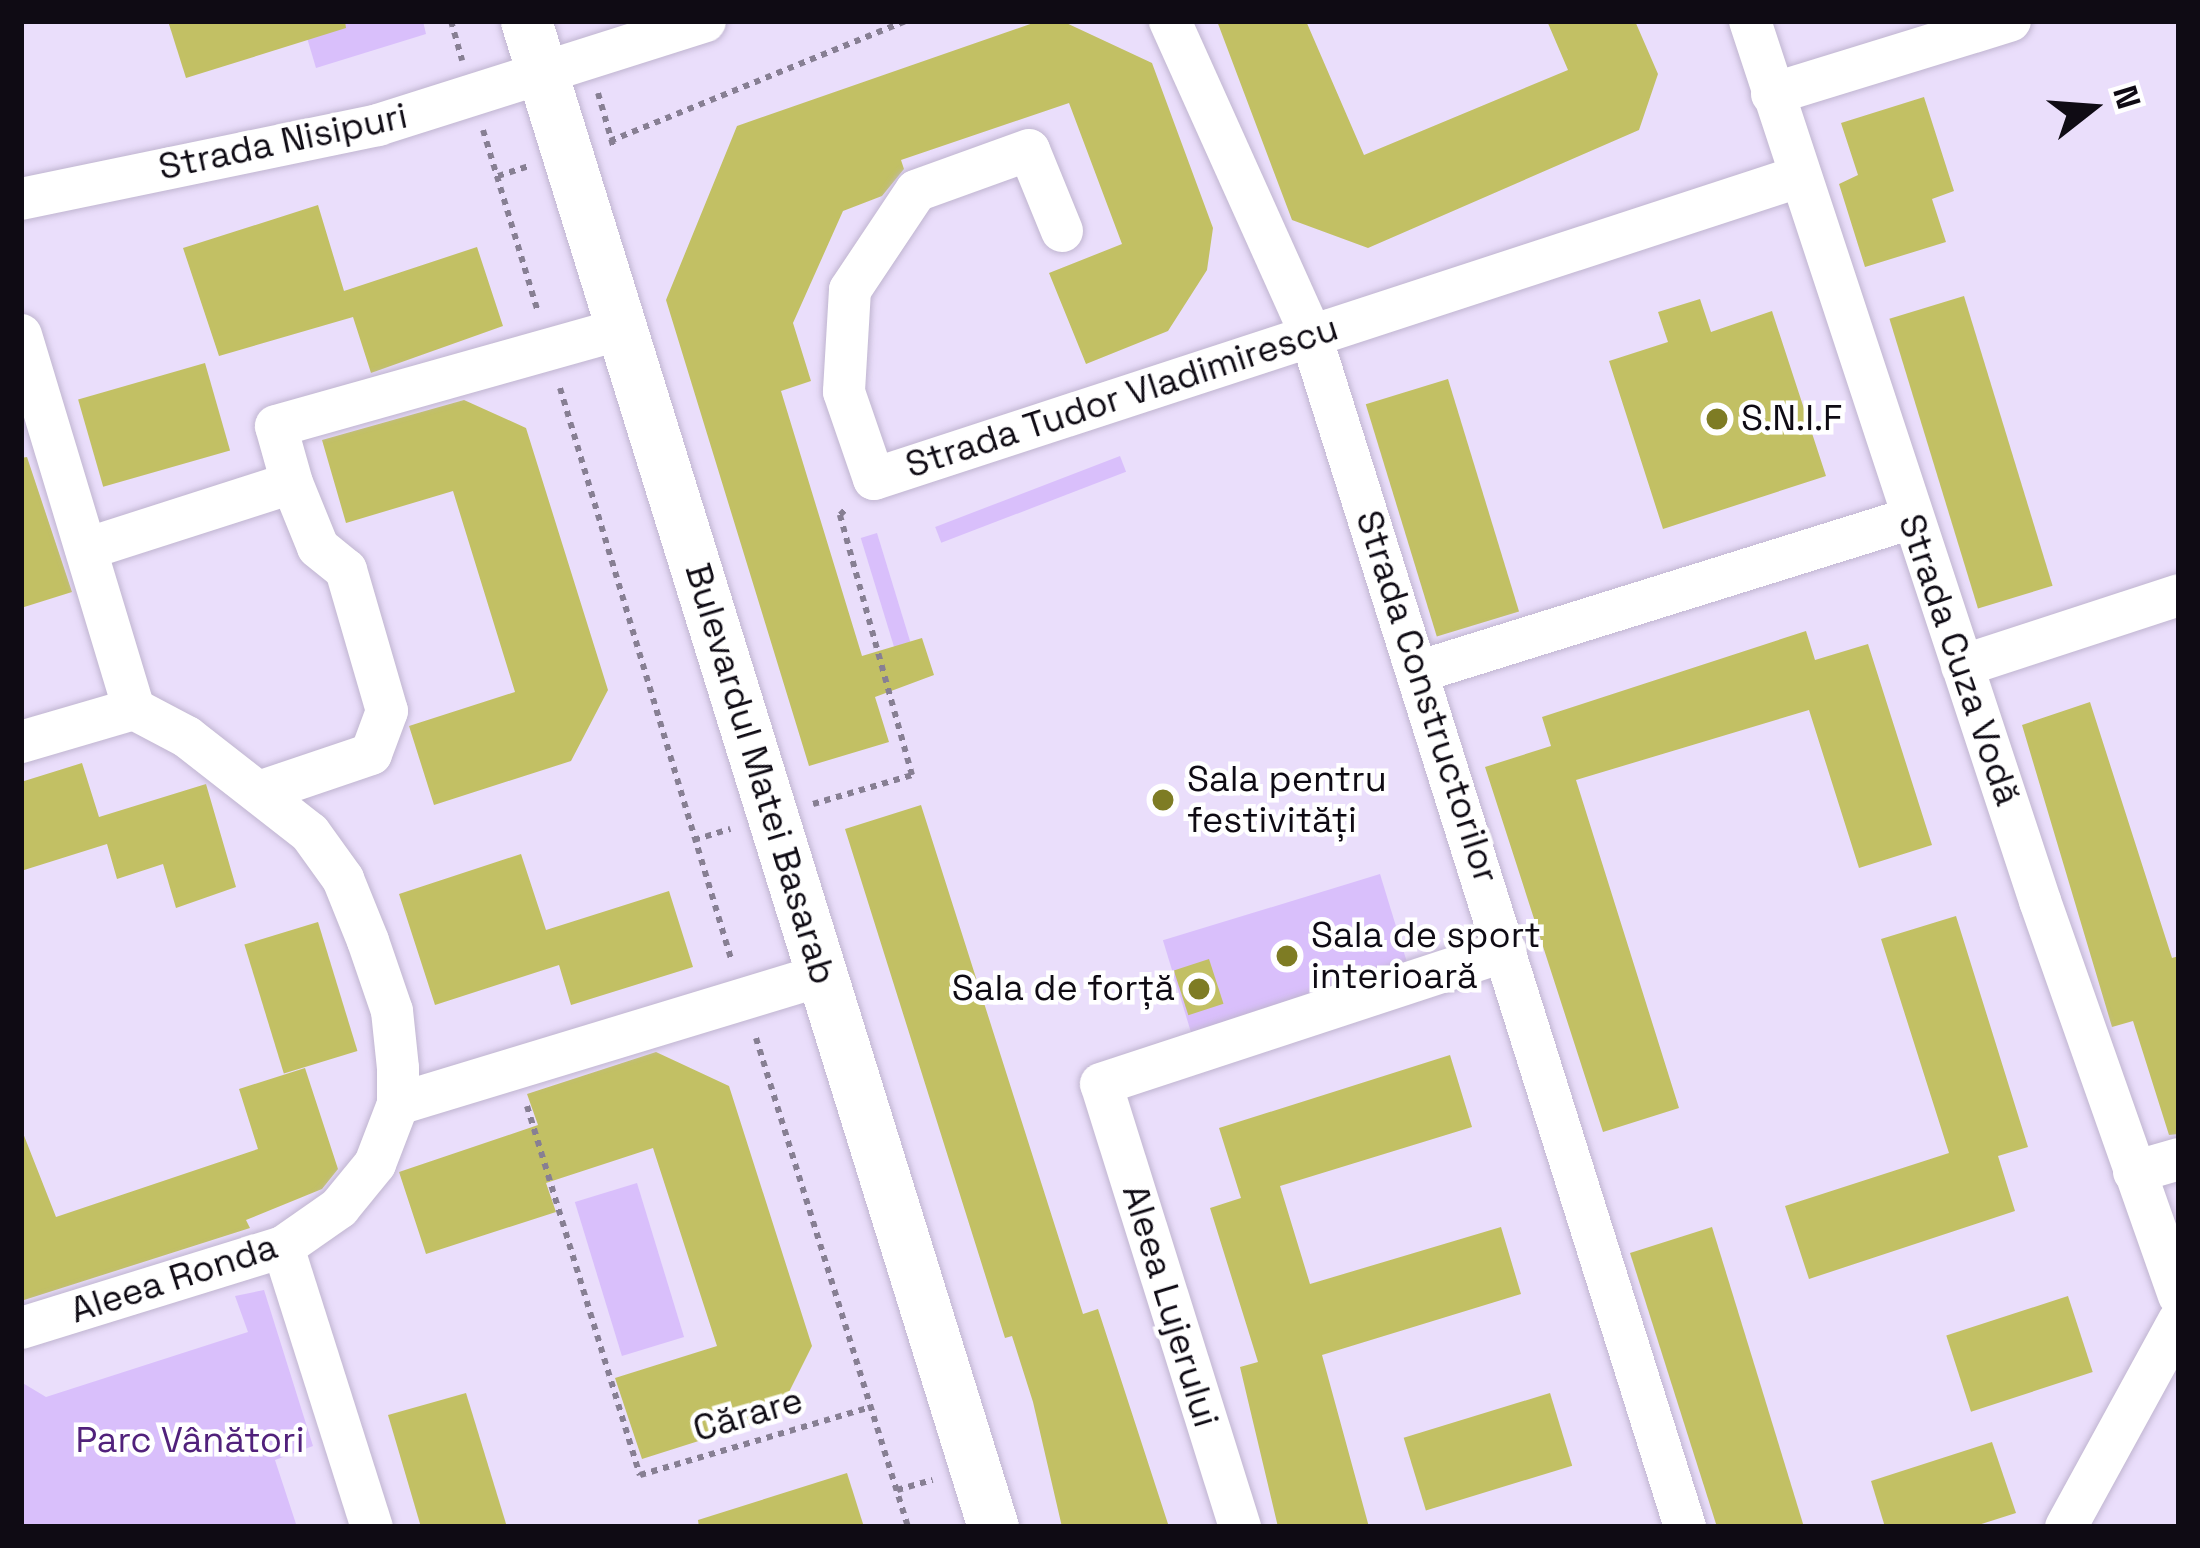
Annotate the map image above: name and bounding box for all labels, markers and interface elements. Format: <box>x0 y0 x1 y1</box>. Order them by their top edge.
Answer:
north arrow <box>2032 48 2152 168</box>
text: N <box>2103 81 2150 114</box>
street label: Strada Nisipuri <box>155 95 411 189</box>
street label: Strada Tudor Vladimirescu <box>900 306 1344 488</box>
place label: S.N.I.F <box>1741 397 1843 441</box>
marker: S.N.I.F <box>1704 406 1730 432</box>
street label: Strada Constructorilor <box>1346 505 1508 889</box>
street label: Strada Cuza Vodă <box>1889 508 2029 812</box>
street label: Bulevardul Matei Basarab <box>675 558 845 990</box>
place label: Sala pentru festivități <box>1187 757 1387 842</box>
marker: Sala pentru festivități <box>1150 787 1176 813</box>
place label: Sala de sport interioară <box>1311 913 1541 998</box>
marker: Sala de sport interioară <box>1274 943 1300 969</box>
place label: Sala de forță <box>952 967 1175 1011</box>
marker: Sala de forță <box>1186 976 1212 1002</box>
street label: Aleea Lujerului <box>1113 1180 1227 1432</box>
street label: Aleea Ronda <box>65 1225 283 1333</box>
street label: Cărare <box>688 1379 808 1451</box>
park label: Parc Vânători <box>75 1419 305 1463</box>

